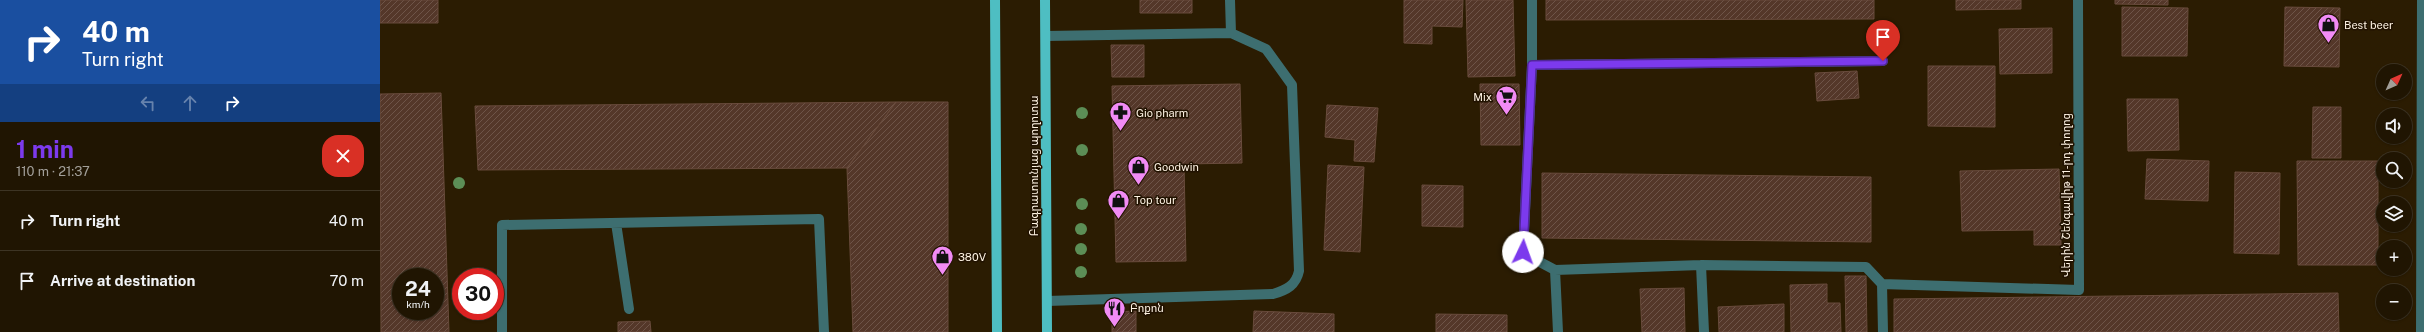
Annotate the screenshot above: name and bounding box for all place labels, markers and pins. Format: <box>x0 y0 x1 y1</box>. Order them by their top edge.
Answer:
shop icon: Best beer <box>2315 12 2341 45</box>
place label: Best beer <box>2344 19 2393 31</box>
pin <box>1866 20 1900 61</box>
supermarket icon: Mix <box>1494 84 1520 117</box>
place label: Mix <box>1473 91 1492 103</box>
pharmacy icon: Gio pharm <box>1108 100 1134 133</box>
place label: Gio pharm <box>1136 107 1188 119</box>
shop icon: Goodwin <box>1126 154 1152 187</box>
place label: Goodwin <box>1154 161 1199 173</box>
shop icon: Top tour <box>1106 187 1132 220</box>
place label: Top tour <box>1134 194 1176 206</box>
shop icon: 380V <box>930 244 956 277</box>
place label: 380V <box>958 251 987 263</box>
restaurant icon: Բոքոն <box>1102 295 1128 328</box>
place label: Բոքոն <box>1130 302 1164 315</box>

